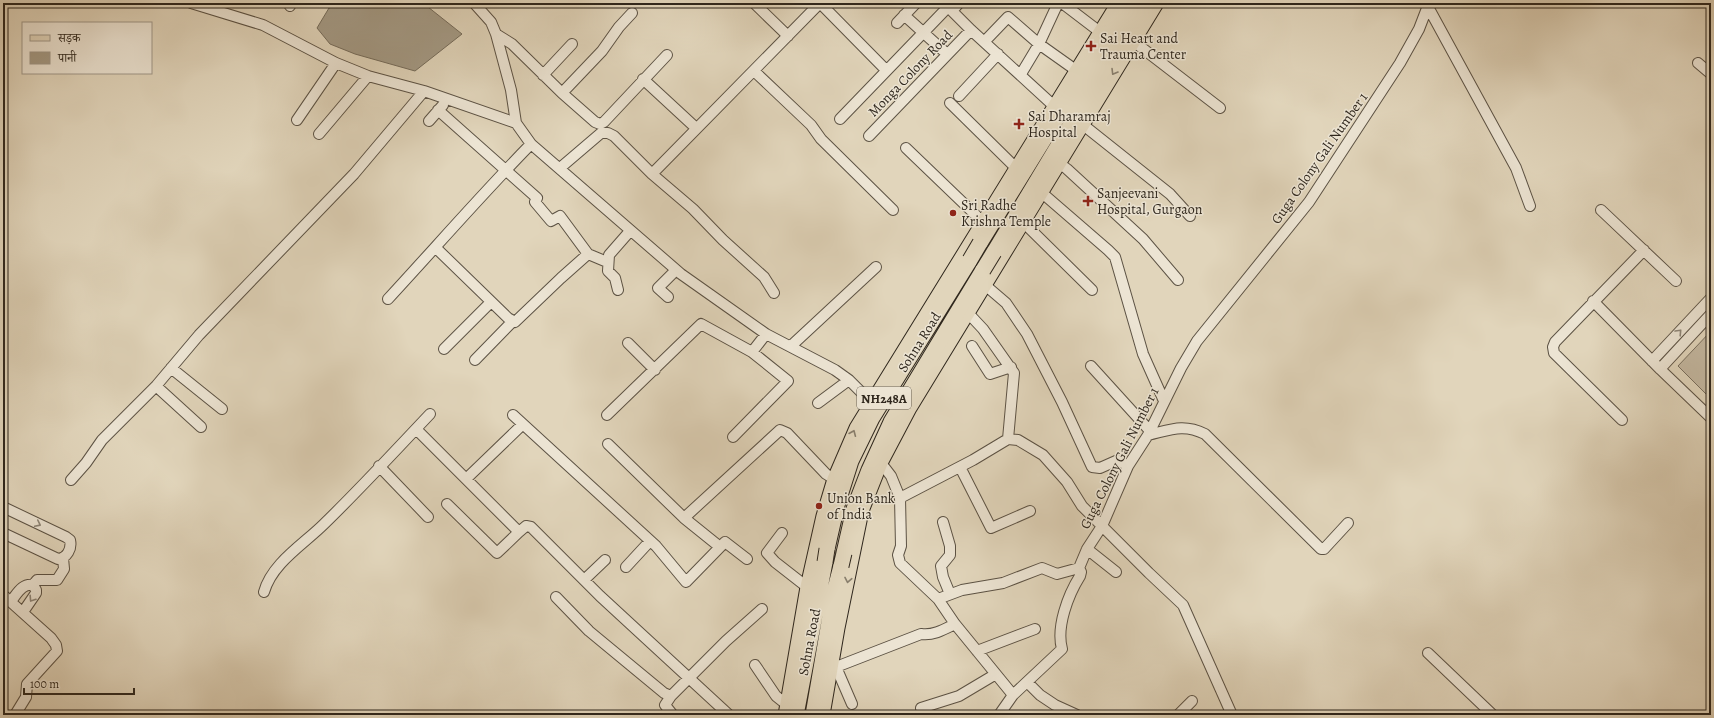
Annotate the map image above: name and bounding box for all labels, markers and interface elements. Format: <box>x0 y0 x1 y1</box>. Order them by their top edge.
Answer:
legend <box>22 22 152 74</box>
street label: Monga Colony Road <box>864 25 957 121</box>
place label: Sai Heart and Trauma Center <box>1100 29 1187 64</box>
text: सड़क <box>57 30 82 46</box>
marker: Sai Heart and Trauma Center <box>1085 40 1097 52</box>
text: पानी <box>57 50 77 66</box>
one-way arrow <box>1111 68 1119 75</box>
street label: Guga Colony Gali Number 1 <box>1267 89 1372 228</box>
place label: Sai Dharamraj Hospital <box>1028 107 1111 142</box>
marker: Sai Dharamraj Hospital <box>1013 118 1025 130</box>
place label: Sanjeevani Hospital, Gurgaon <box>1097 184 1203 219</box>
marker: Sanjeevani Hospital, Gurgaon <box>1082 195 1094 207</box>
place label: Sri Radhe Krishna Temple <box>961 196 1051 231</box>
marker: Sri Radhe Krishna Temple <box>948 208 958 218</box>
street label: Sohna Road <box>893 308 946 376</box>
one-way arrow <box>1674 330 1681 337</box>
street label: Guga Colony Gali Number 1 <box>1075 384 1164 532</box>
road number: NH248A <box>857 387 911 409</box>
one-way arrow <box>849 430 857 437</box>
place label: Union Bank of India <box>827 489 895 524</box>
marker: Union Bank of India <box>814 501 824 511</box>
one-way arrow <box>34 519 42 527</box>
one-way arrow <box>844 577 852 584</box>
one-way arrow <box>30 595 37 602</box>
street label: Sohna Road <box>794 607 825 677</box>
scale bar <box>24 670 134 696</box>
text: 100 m <box>30 676 59 692</box>

